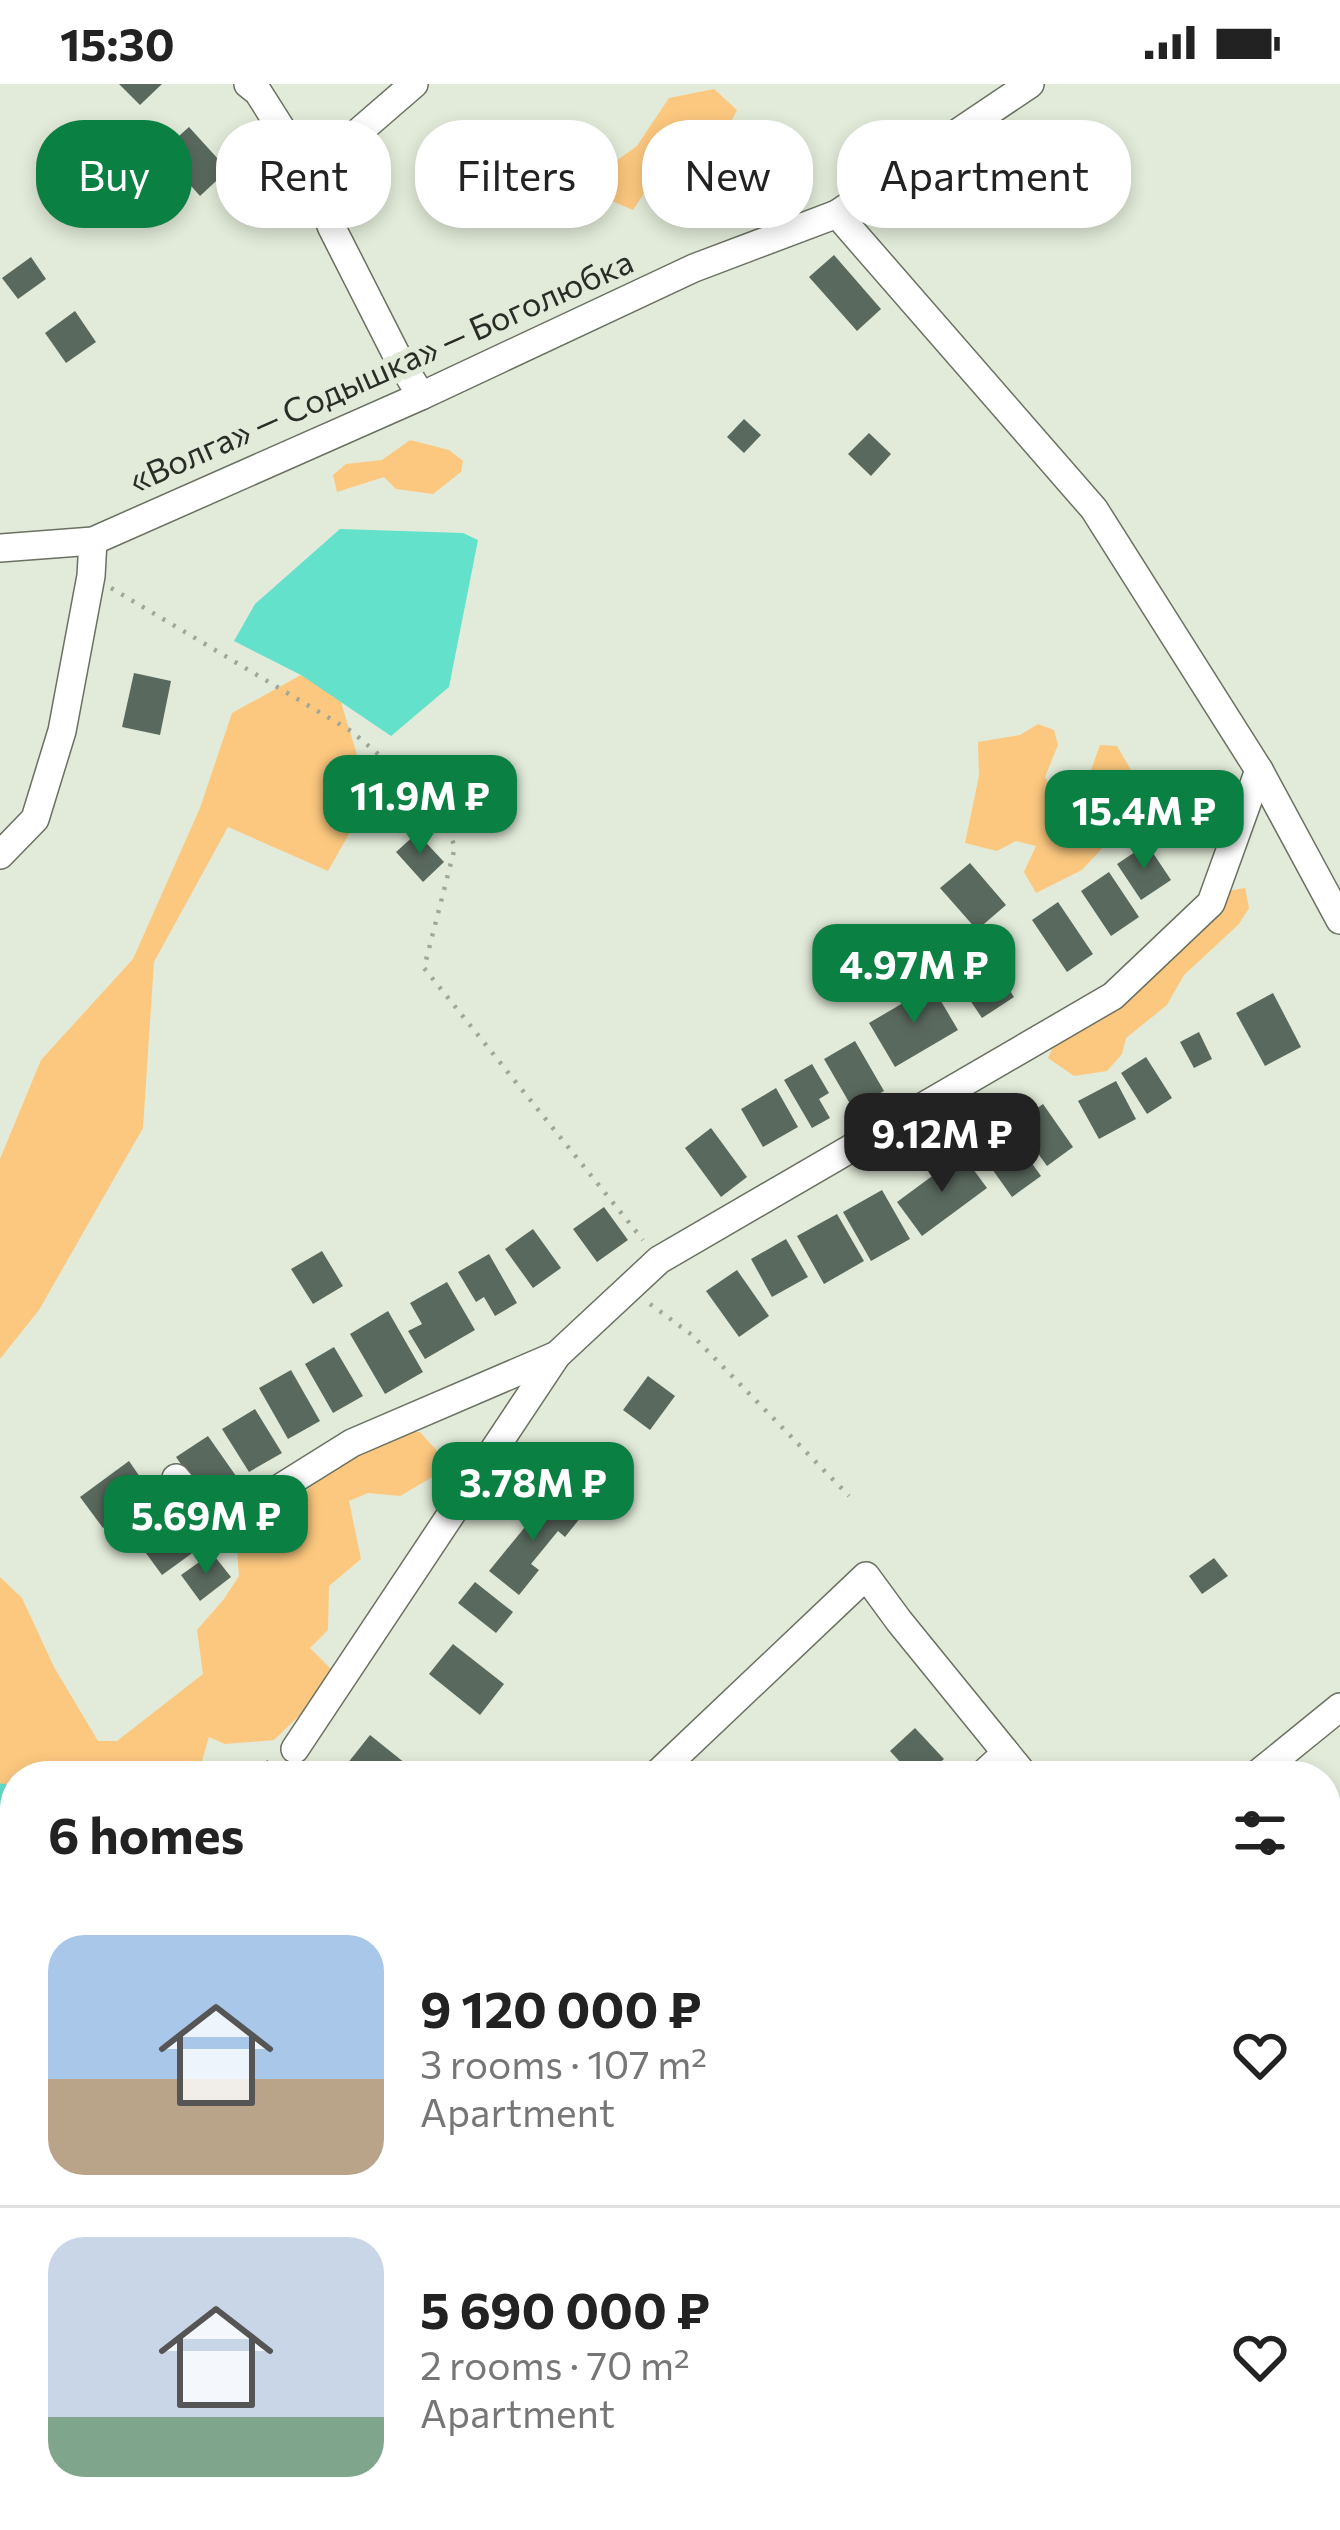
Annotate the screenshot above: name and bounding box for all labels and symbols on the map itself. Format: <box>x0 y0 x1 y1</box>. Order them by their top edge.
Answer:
street label: «Волга» — Содышка» — Боголюбка <box>122 240 639 500</box>
pin: 11.9M ₽ <box>309 755 531 857</box>
pin: 15.4M ₽ <box>1033 770 1255 872</box>
pin: 4.97M ₽ <box>803 924 1025 1026</box>
pin: 9.12M ₽ <box>831 1093 1053 1195</box>
pin: 3.78M ₽ <box>422 1442 644 1544</box>
pin: 5.69M ₽ <box>95 1475 317 1577</box>

